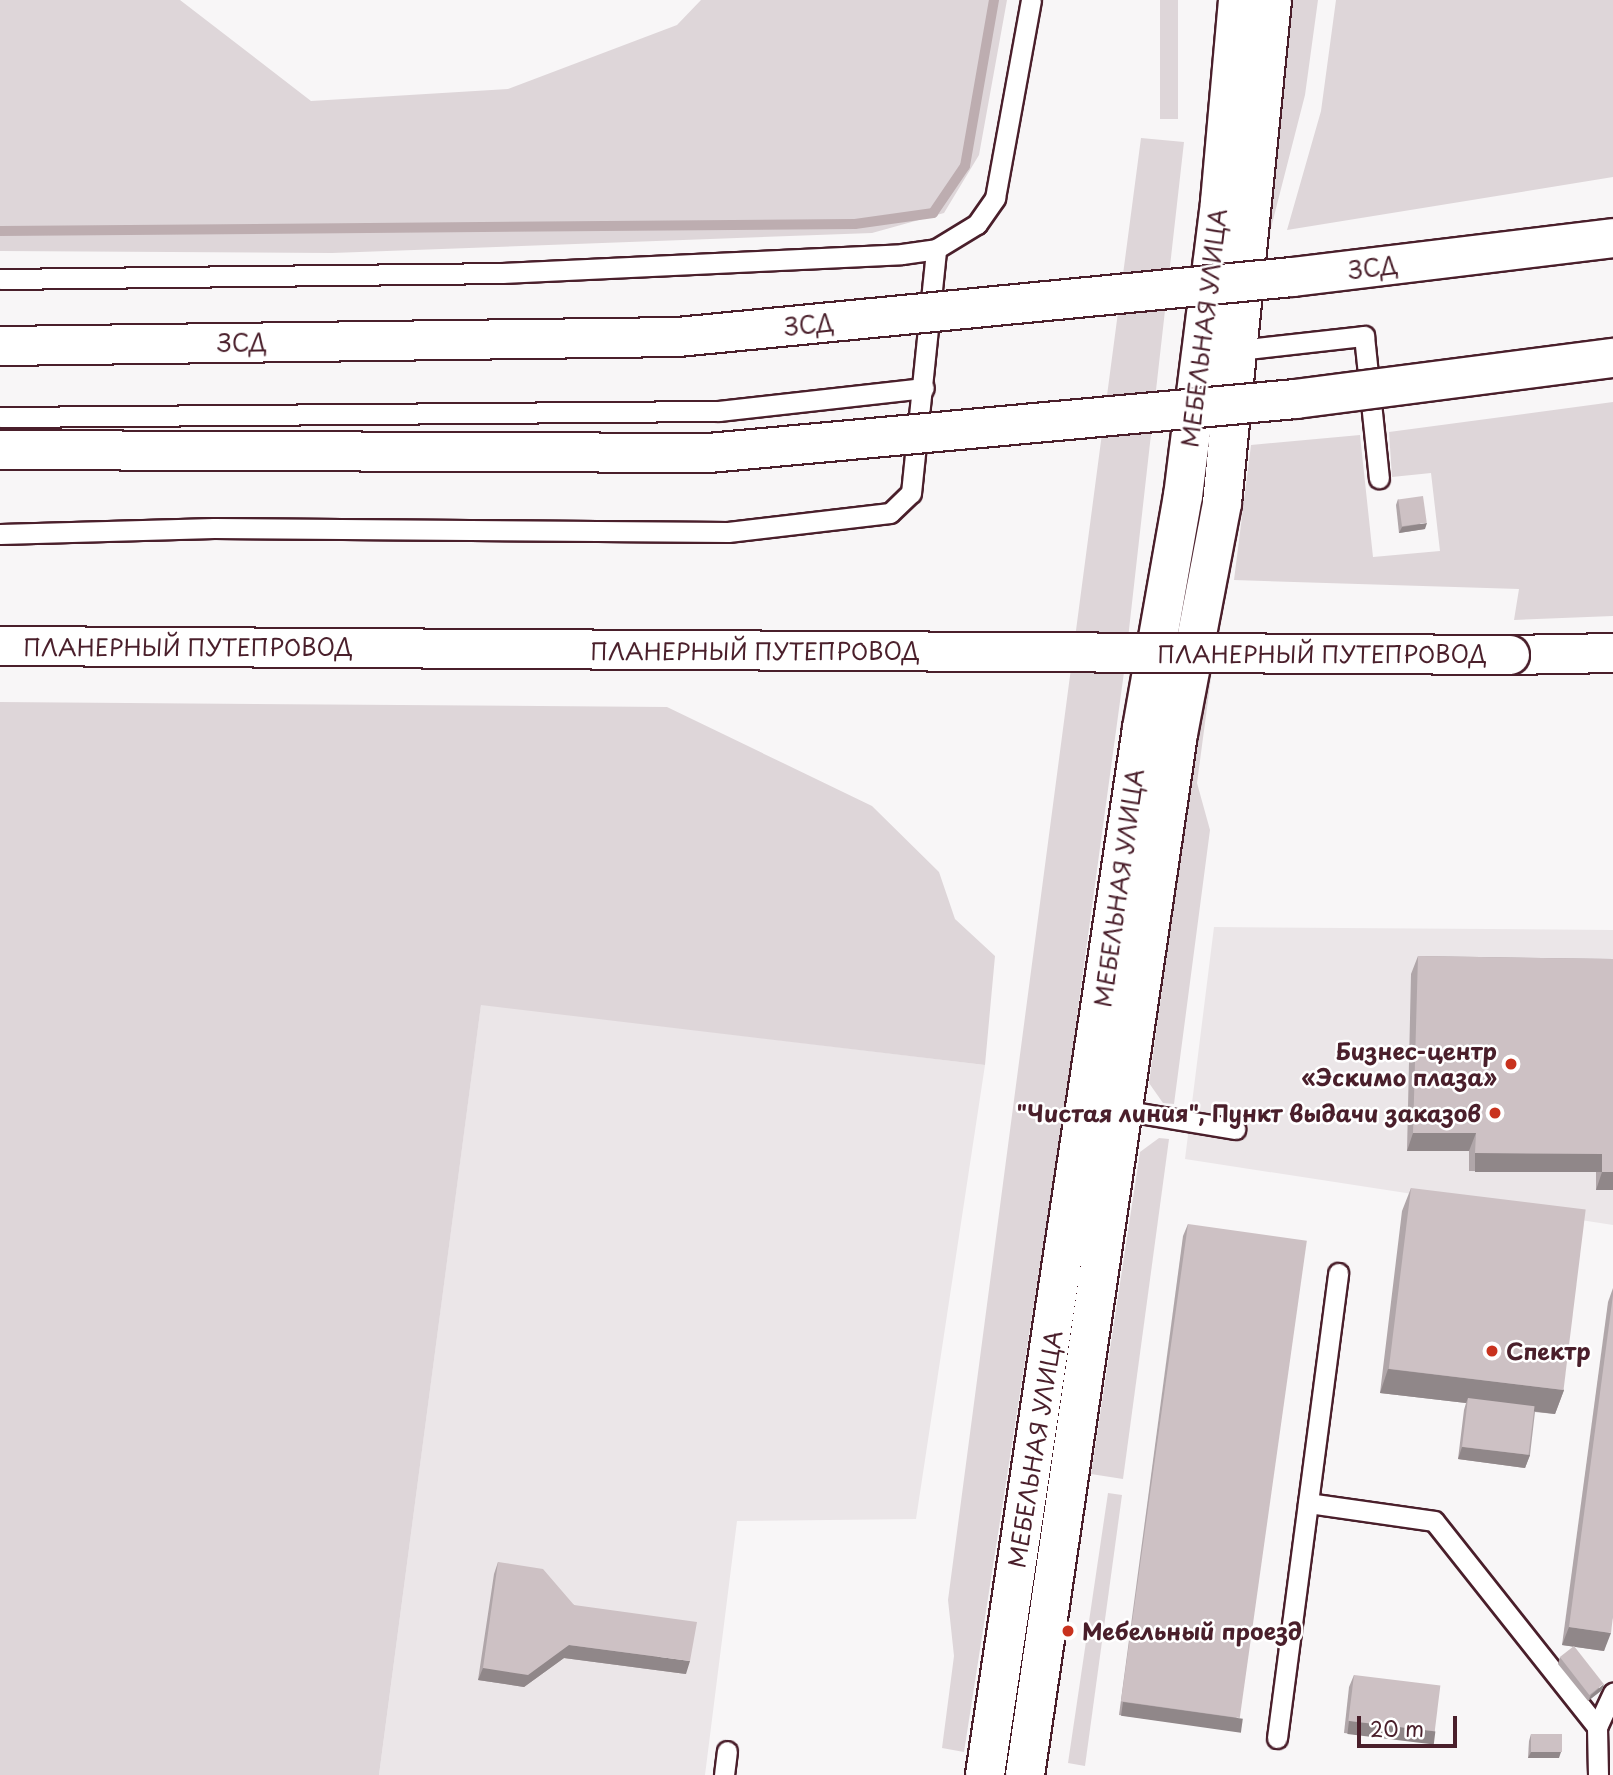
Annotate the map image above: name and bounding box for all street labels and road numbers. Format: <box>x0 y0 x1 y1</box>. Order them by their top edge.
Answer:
street label: МЕБЕЛЬНАЯ УЛИЦА <box>1176 207 1232 449</box>
street label: ЗСД <box>1347 251 1399 285</box>
street label: ЗСД <box>783 309 835 341</box>
street label: ЗСД <box>217 329 267 357</box>
street label: ПЛАНЕРНЫЙ ПУТЕПРОВОД <box>23 633 353 661</box>
street label: ПЛАНЕРНЫЙ ПУТЕПРОВОД <box>590 637 920 665</box>
street label: ПЛАНЕРНЫЙ ПУТЕПРОВОД <box>1157 640 1487 668</box>
street label: МЕБЕЛЬНАЯ УЛИЦА <box>1089 767 1149 1009</box>
street label: МЕБЕЛЬНАЯ УЛИЦА <box>1003 1328 1067 1570</box>

